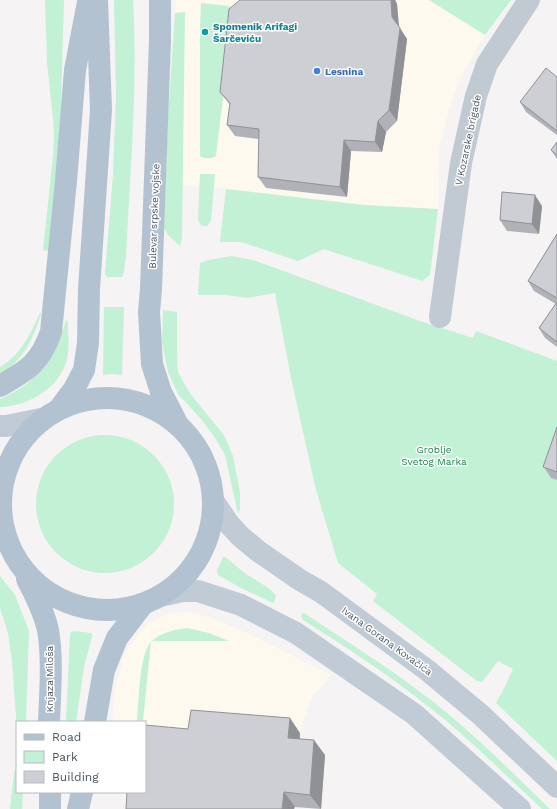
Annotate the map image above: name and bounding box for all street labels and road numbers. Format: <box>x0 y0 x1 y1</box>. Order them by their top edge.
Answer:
street label: V Kozarske brigade <box>453 93 483 186</box>
street label: Bulevar srpske vojske <box>147 163 161 269</box>
street label: Ivana Gorana Kovačića <box>340 605 435 678</box>
street label: Knjaza Miloša <box>44 645 55 712</box>

